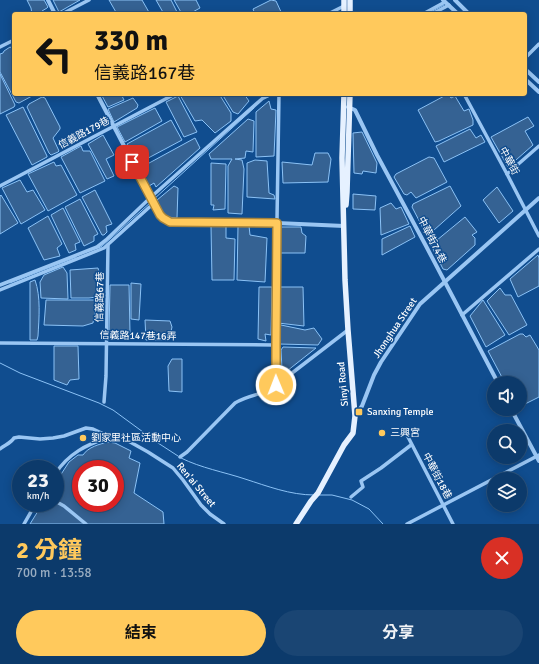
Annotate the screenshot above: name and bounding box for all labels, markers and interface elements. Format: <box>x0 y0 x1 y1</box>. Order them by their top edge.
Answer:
text: 330 m <box>94 24 168 58</box>
icon: left <box>28 28 80 80</box>
text: 信義路167巷 <box>94 62 195 84</box>
street label: 信義路179巷 <box>56 115 112 151</box>
pin <box>115 145 149 179</box>
street label: 中華街 <box>497 145 521 177</box>
icon: arrive <box>121 151 143 173</box>
street label: 中華街74巷 <box>415 215 449 265</box>
street label: 信義路67巷 <box>94 271 106 323</box>
street label: Jhonghua Street <box>370 295 420 360</box>
street label: 信義路147巷16弄 <box>99 329 177 343</box>
street label: Sinyi Road <box>335 361 351 407</box>
position arrow <box>255 364 297 406</box>
map controls <box>487 376 527 512</box>
button: sound <box>487 376 527 416</box>
place label: Sanxing Temple <box>367 406 434 418</box>
marker: Sanxing Temple <box>354 407 364 417</box>
button: search <box>487 424 527 464</box>
place label: 三興宮 <box>390 427 420 439</box>
marker: 三興宮 <box>377 428 387 438</box>
place label: 劉家里社區活動中心 <box>91 432 181 444</box>
marker: 劉家里社區活動中心 <box>78 433 88 443</box>
street label: 中華街18巷 <box>420 451 454 501</box>
speed limit sign: 30 <box>72 460 124 512</box>
street label: Ren'ai Street <box>174 460 218 510</box>
text: 23 <box>27 468 49 493</box>
button: layers <box>487 472 527 512</box>
text: km/h <box>27 490 49 502</box>
text: 2 分鐘 <box>16 535 82 565</box>
button: close <box>481 537 523 579</box>
text: 700 m · 13:58 <box>16 565 92 581</box>
button: 結束 <box>16 610 266 656</box>
button: 分享 <box>274 610 523 656</box>

